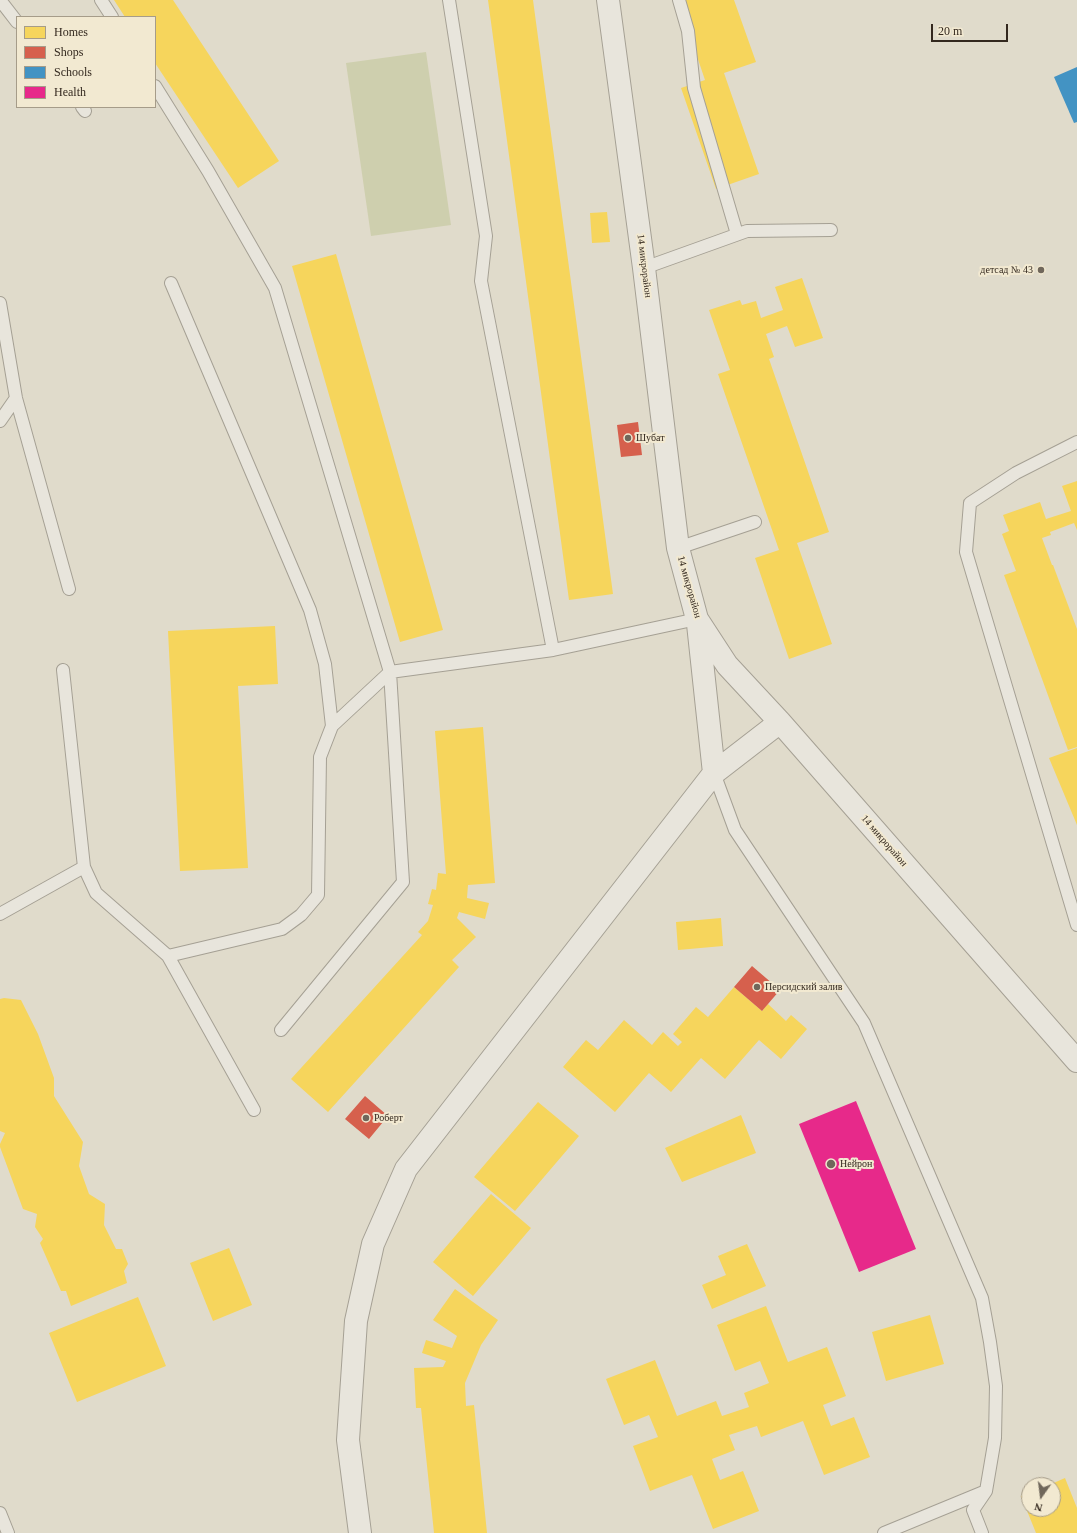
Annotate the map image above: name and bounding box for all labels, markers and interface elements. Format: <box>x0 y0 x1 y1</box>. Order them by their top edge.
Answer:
legend <box>16 16 156 108</box>
scale bar <box>933 16 1010 42</box>
text: 20 m <box>938 24 962 38</box>
text: Homes <box>54 25 88 39</box>
text: Shops <box>54 45 83 59</box>
text: Schools <box>54 65 92 79</box>
text: Health <box>54 85 86 99</box>
street label: 14 микрорайон <box>634 233 654 299</box>
place label: детсад № 43 <box>980 264 1033 276</box>
marker: детсад № 43 <box>1036 265 1046 275</box>
place label: Шубат <box>636 432 665 444</box>
marker: Шубат <box>623 433 633 443</box>
street label: 14 микрорайон <box>674 554 704 620</box>
street label: 14 микрорайон <box>858 813 910 869</box>
place label: Персидский залив <box>765 981 843 993</box>
marker: Персидский залив <box>752 982 762 992</box>
place label: Роберт <box>374 1112 403 1124</box>
marker: Роберт <box>361 1113 371 1123</box>
marker: Нейрон <box>825 1158 837 1170</box>
place label: Нейрон <box>840 1158 872 1170</box>
north arrow <box>1021 1477 1061 1517</box>
text: N <box>1033 1501 1044 1514</box>

